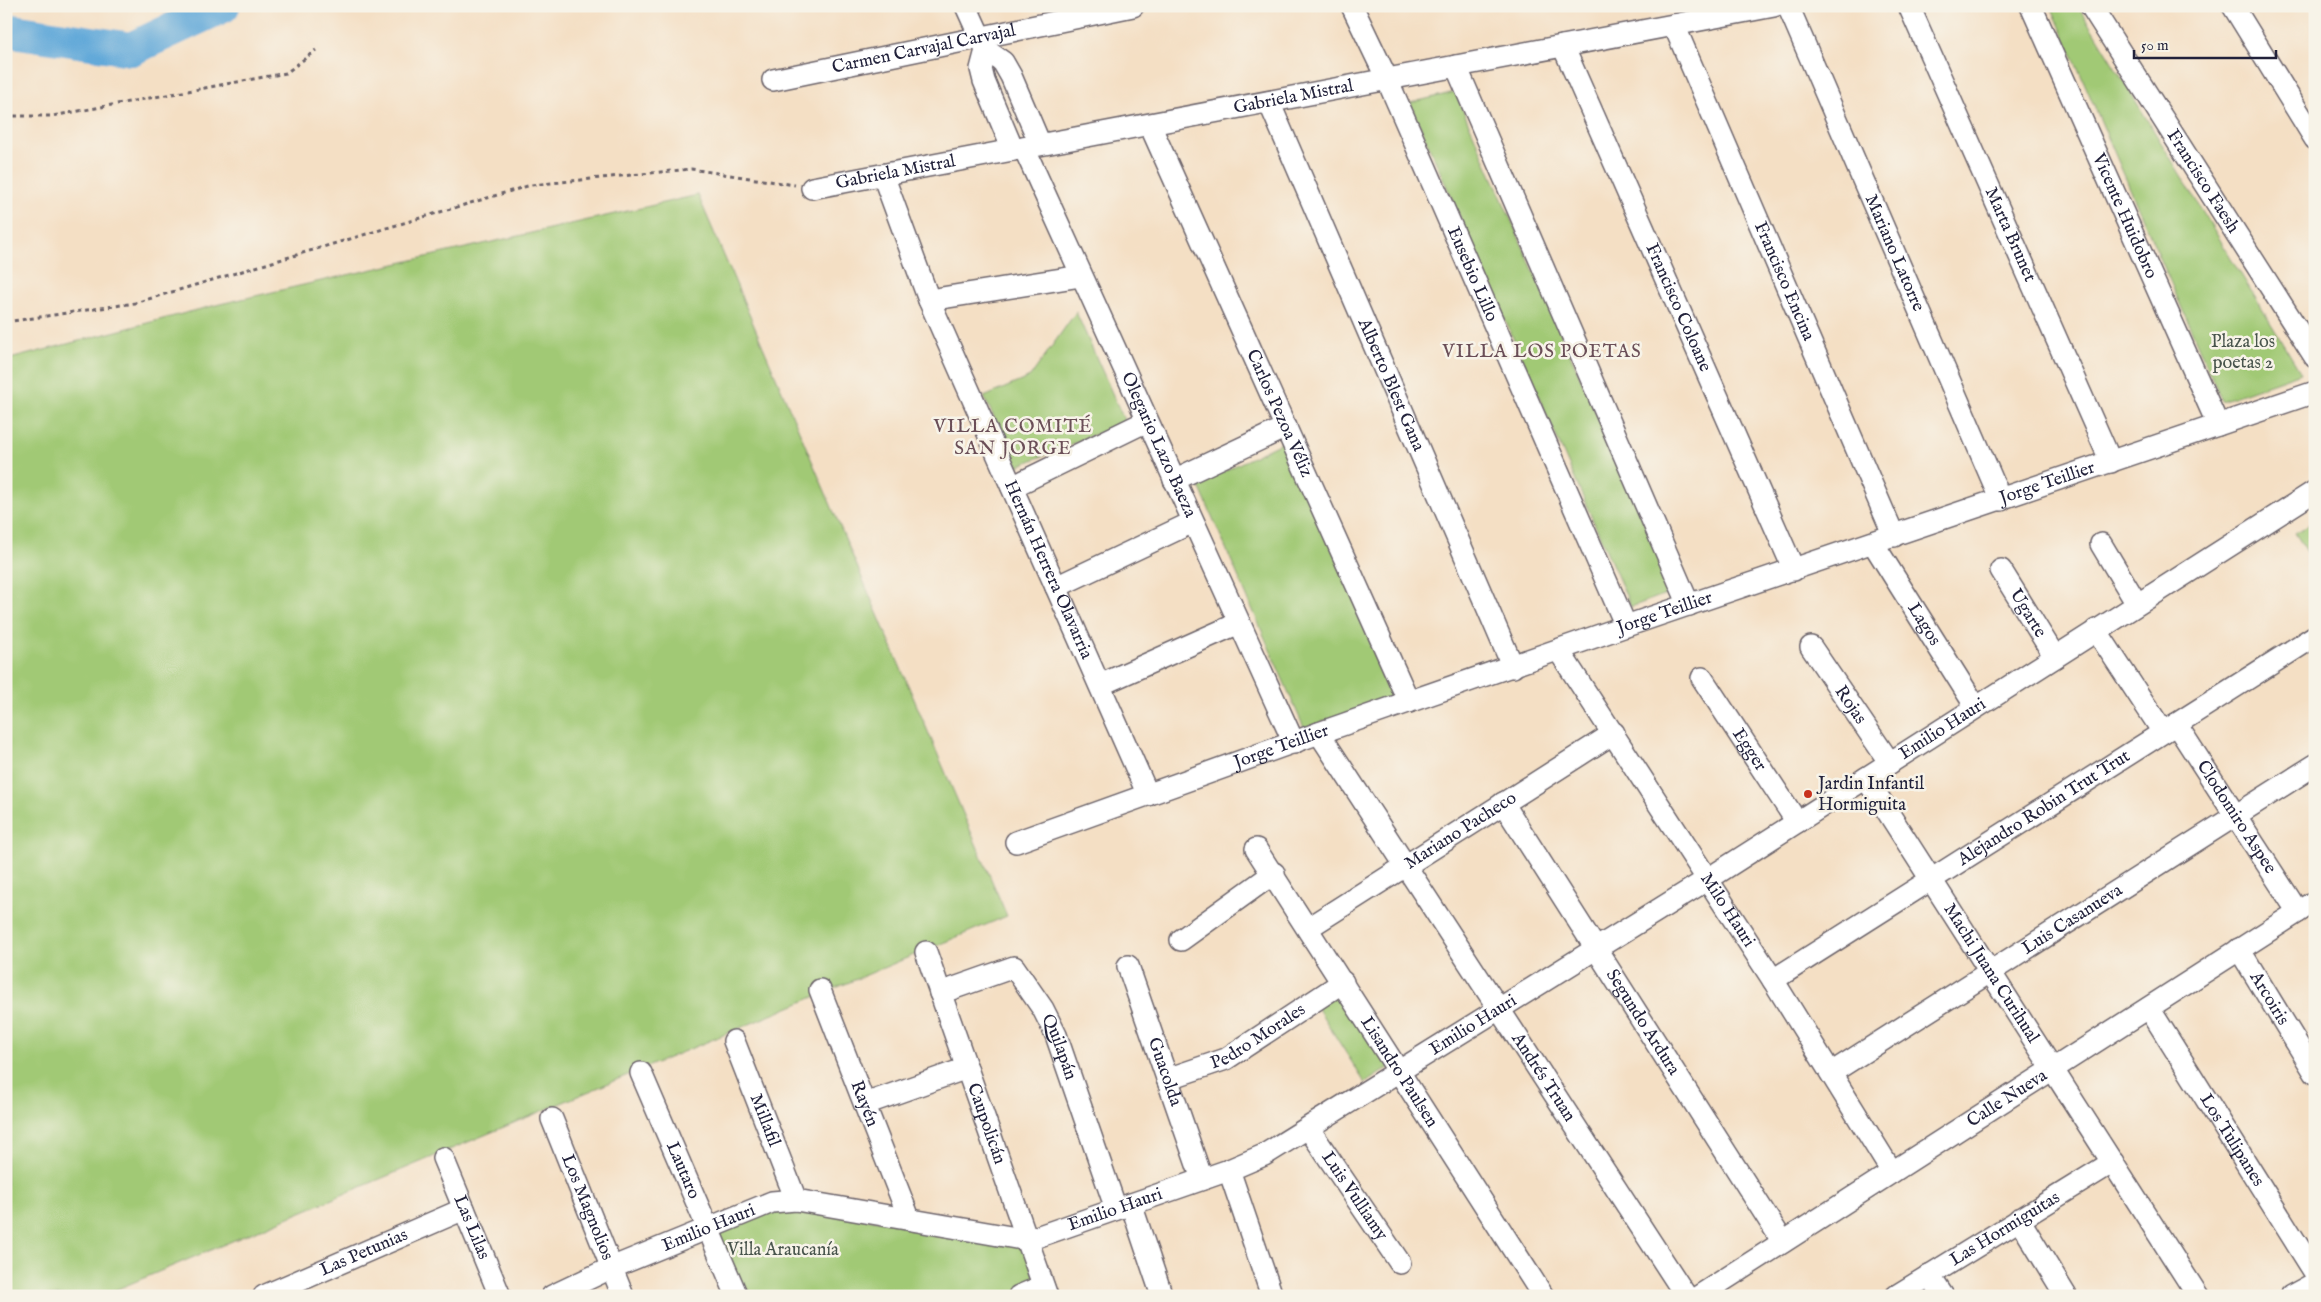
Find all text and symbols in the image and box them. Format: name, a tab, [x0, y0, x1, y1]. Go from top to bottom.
street label: Carmen Carvajal Carvajal	[830, 19, 1018, 79]
scale bar	[2134, 28, 2276, 60]
text: 50 m	[2141, 36, 2169, 55]
street label: Gabriela Mistral	[1232, 74, 1355, 120]
street label: Francisco Faesh	[2161, 125, 2245, 238]
street label: Vicente Huidobro	[2086, 149, 2163, 283]
street label: Gabriela Mistral	[834, 150, 957, 195]
street label: Marta Brunet	[1979, 184, 2041, 285]
street label: Mariano Latorre	[1859, 191, 1930, 315]
street label: Francisco Encina	[1749, 218, 1820, 345]
street label: Eusebio Lillo	[1441, 223, 1503, 326]
street label: Francisco Coloane	[1640, 240, 1717, 376]
street label: Alberto Blest Gana	[1352, 314, 1430, 455]
park label: Plaza los poetas 2	[2211, 331, 2275, 375]
district label: VILLA LOS POETAS	[1441, 340, 1642, 364]
street label: Carlos Pezoa Véliz	[1241, 346, 1318, 481]
street label: Olegario Lazo Baeza	[1116, 369, 1202, 521]
district label: VILLA COMITÉ SAN JORGE	[933, 414, 1092, 461]
street label: Jorge Teillier	[1995, 456, 2098, 510]
street label: Hernán Herrera Olavarria	[999, 477, 1098, 663]
street label: Ugarte	[2004, 585, 2052, 642]
street label: Jorge Teillier	[1612, 586, 1716, 640]
street label: Lagos	[1902, 599, 1946, 650]
street label: Rojas	[1829, 681, 1872, 729]
street label: Emilio Hauri	[1895, 693, 1990, 765]
street label: Jorge Teillier	[1229, 719, 1332, 775]
street label: Egger	[1727, 724, 1772, 776]
street label: Alejandro Robin Trut Trut	[1953, 745, 2135, 872]
street label: Clodomiro Aspee	[2191, 756, 2282, 878]
place label: Jardin Infantil Hormiguita	[1816, 773, 1924, 817]
street label: Mariano Pacheco	[1400, 786, 1521, 875]
marker: Jardin Infantil Hormiguita	[1802, 788, 1814, 800]
street label: Milo Hauri	[1695, 868, 1760, 952]
street label: Luis Casanueva	[2018, 879, 2127, 960]
street label: Machi Juana Curihual	[1938, 899, 2044, 1047]
street label: Segundo Ardura	[1600, 965, 1685, 1080]
street label: Arcoiris	[2244, 967, 2294, 1029]
street label: Emilio Hauri	[1425, 989, 1521, 1061]
street label: Pedro Morales	[1208, 998, 1310, 1075]
street label: Quilapán	[1036, 1010, 1082, 1083]
street label: Lisandro Paulsen	[1355, 1012, 1444, 1132]
street label: Andrés Truan	[1506, 1028, 1581, 1126]
street label: Guacolda	[1142, 1034, 1187, 1109]
street label: Calle Nueva	[1963, 1064, 2052, 1133]
street label: Rayén	[845, 1077, 884, 1130]
street label: Caupolicán	[962, 1080, 1011, 1168]
street label: Los Tulipanes	[2194, 1089, 2270, 1191]
street label: Millafil	[744, 1090, 786, 1150]
street label: Lautaro	[660, 1138, 705, 1203]
street label: Luis Vulliamy	[1316, 1147, 1393, 1245]
street label: Los Magnolios	[556, 1151, 619, 1264]
street label: Emilio Hauri	[1065, 1183, 1166, 1237]
street label: Las Hormiguitas	[1946, 1186, 2064, 1271]
street label: Las Lilas	[448, 1192, 495, 1263]
street label: Emilio Hauri	[659, 1199, 759, 1257]
street label: Las Petunias	[317, 1223, 411, 1282]
park label: Villa Araucanía	[726, 1239, 839, 1262]

